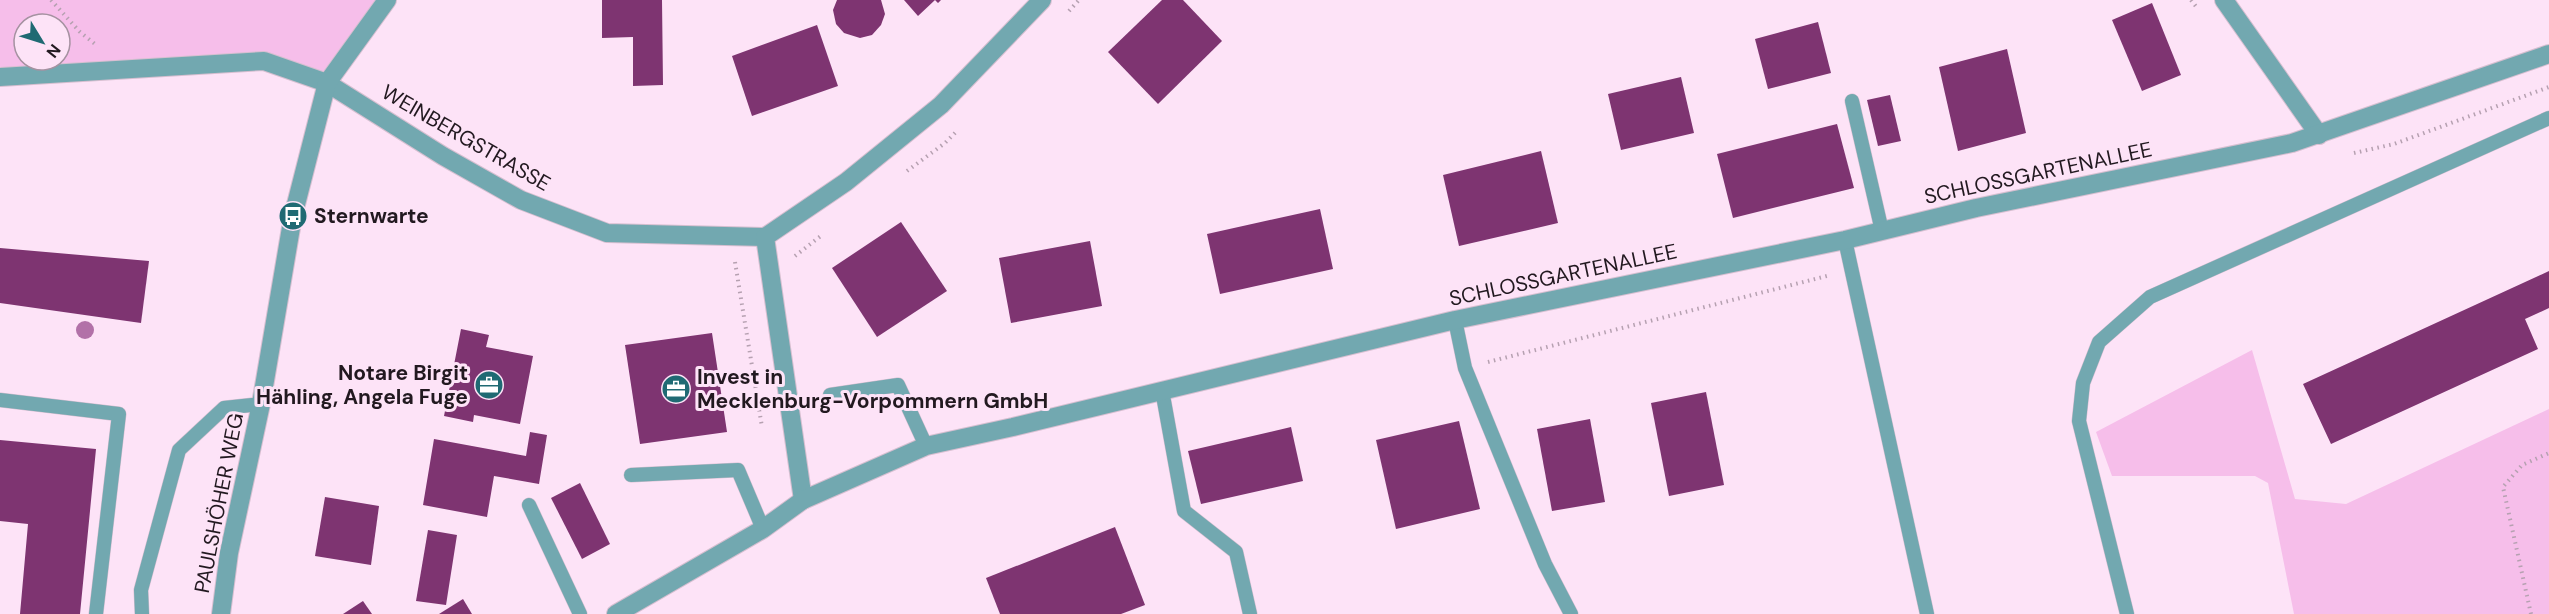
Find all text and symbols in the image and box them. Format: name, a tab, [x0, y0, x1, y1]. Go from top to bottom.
north arrow	[12, 12, 72, 72]
text: N	[42, 40, 65, 62]
street label: WEINBERGSTRASSE	[376, 78, 556, 198]
street label: SCHLOSSGARTENALLEE	[1922, 135, 2154, 211]
bus stop icon: Sternwarte	[277, 200, 309, 232]
place label: Sternwarte	[314, 202, 429, 230]
street label: SCHLOSSGARTENALLEE	[1447, 237, 1679, 313]
place label: Notare Birgit Hähling, Angela Fuge	[256, 359, 468, 411]
place label: Invest in Mecklenburg-Vorpommern GmbH	[697, 363, 1048, 415]
office icon: Notare Birgit Hähling, Angela Fuge	[473, 369, 505, 401]
office icon: Invest in Mecklenburg-Vorpommern GmbH	[660, 373, 692, 405]
street label: PAULSHÖHER WEG	[188, 411, 250, 595]

